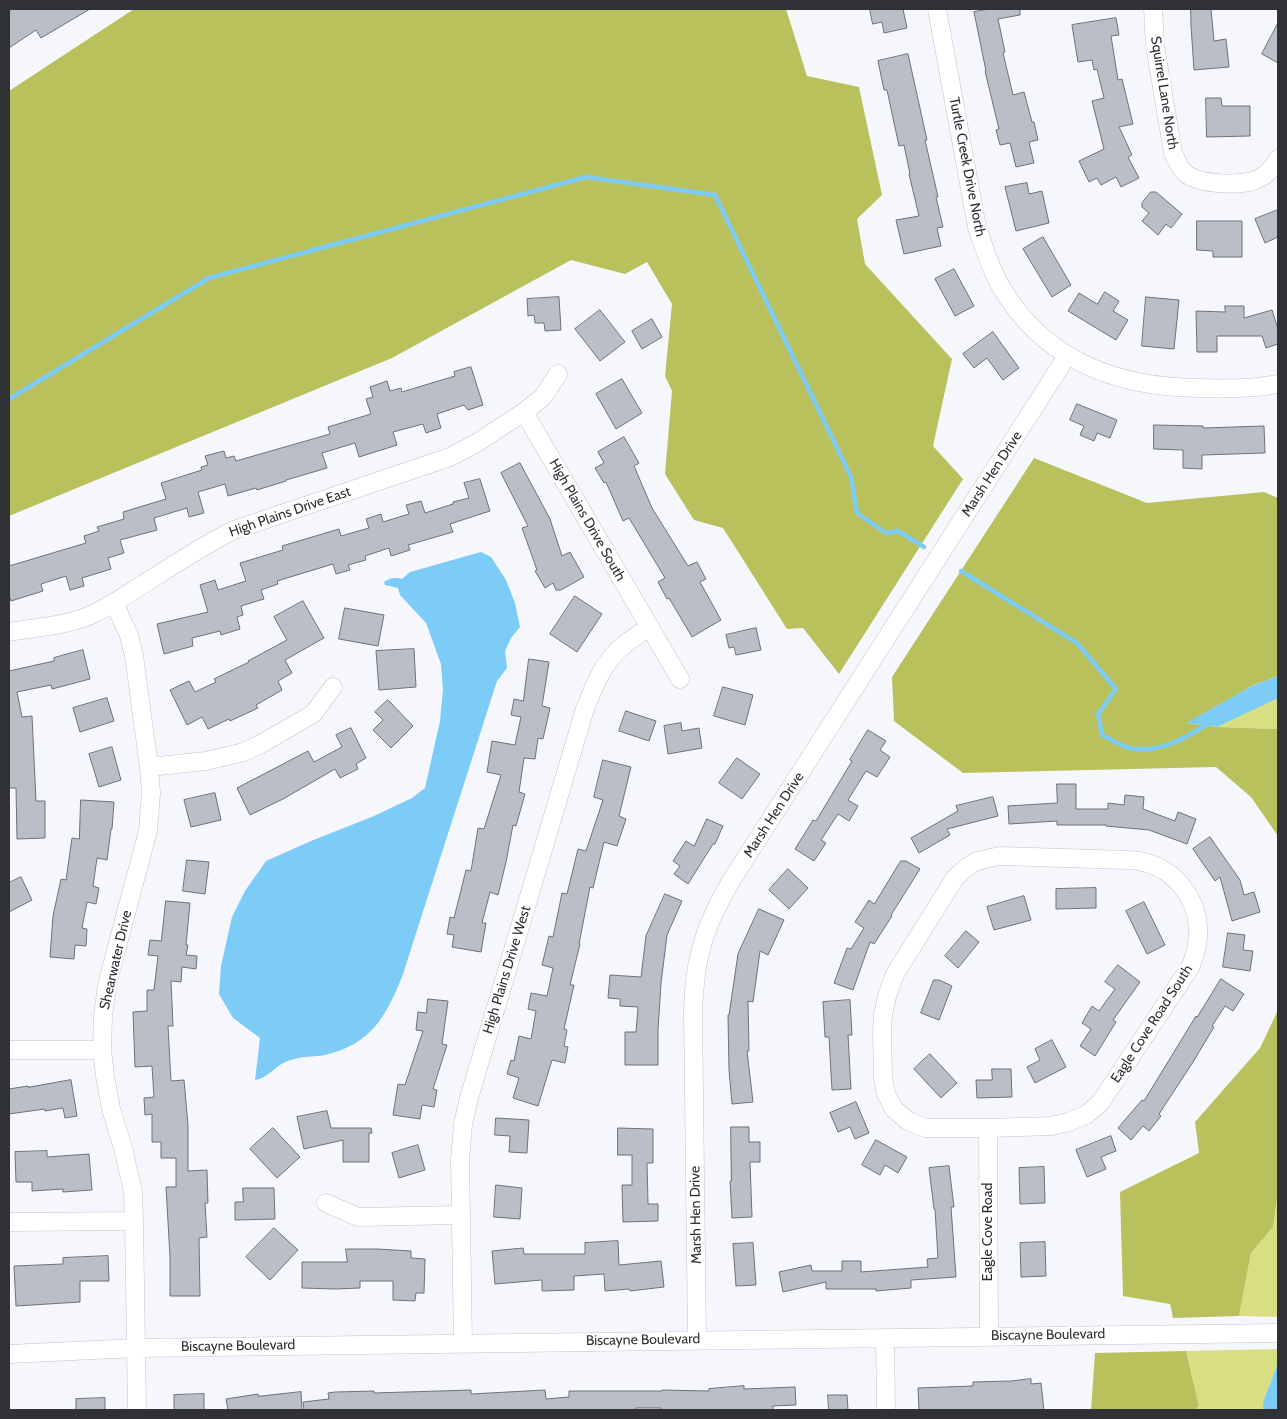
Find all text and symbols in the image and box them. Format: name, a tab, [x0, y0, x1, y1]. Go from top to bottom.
street label: Squirrel Lane North	[1147, 35, 1181, 151]
street label: Turtle Creek Drive North	[945, 96, 989, 238]
street label: Marsh Hen Drive	[958, 428, 1026, 520]
street label: High Plains Drive South	[545, 456, 629, 584]
street label: High Plains Drive East	[227, 483, 353, 541]
street label: Marsh Hen Drive	[740, 769, 808, 861]
street label: High Plains Drive West	[480, 904, 534, 1036]
street label: Shearwater Drive	[96, 909, 136, 1011]
street label: Eagle Cove Road South	[1108, 962, 1196, 1086]
street label: Marsh Hen Drive	[687, 1166, 705, 1264]
street label: Eagle Cove Road	[980, 1183, 996, 1281]
street label: Biscayne Boulevard	[991, 1326, 1105, 1344]
street label: Biscayne Boulevard	[586, 1331, 700, 1349]
street label: Biscayne Boulevard	[181, 1337, 295, 1355]

